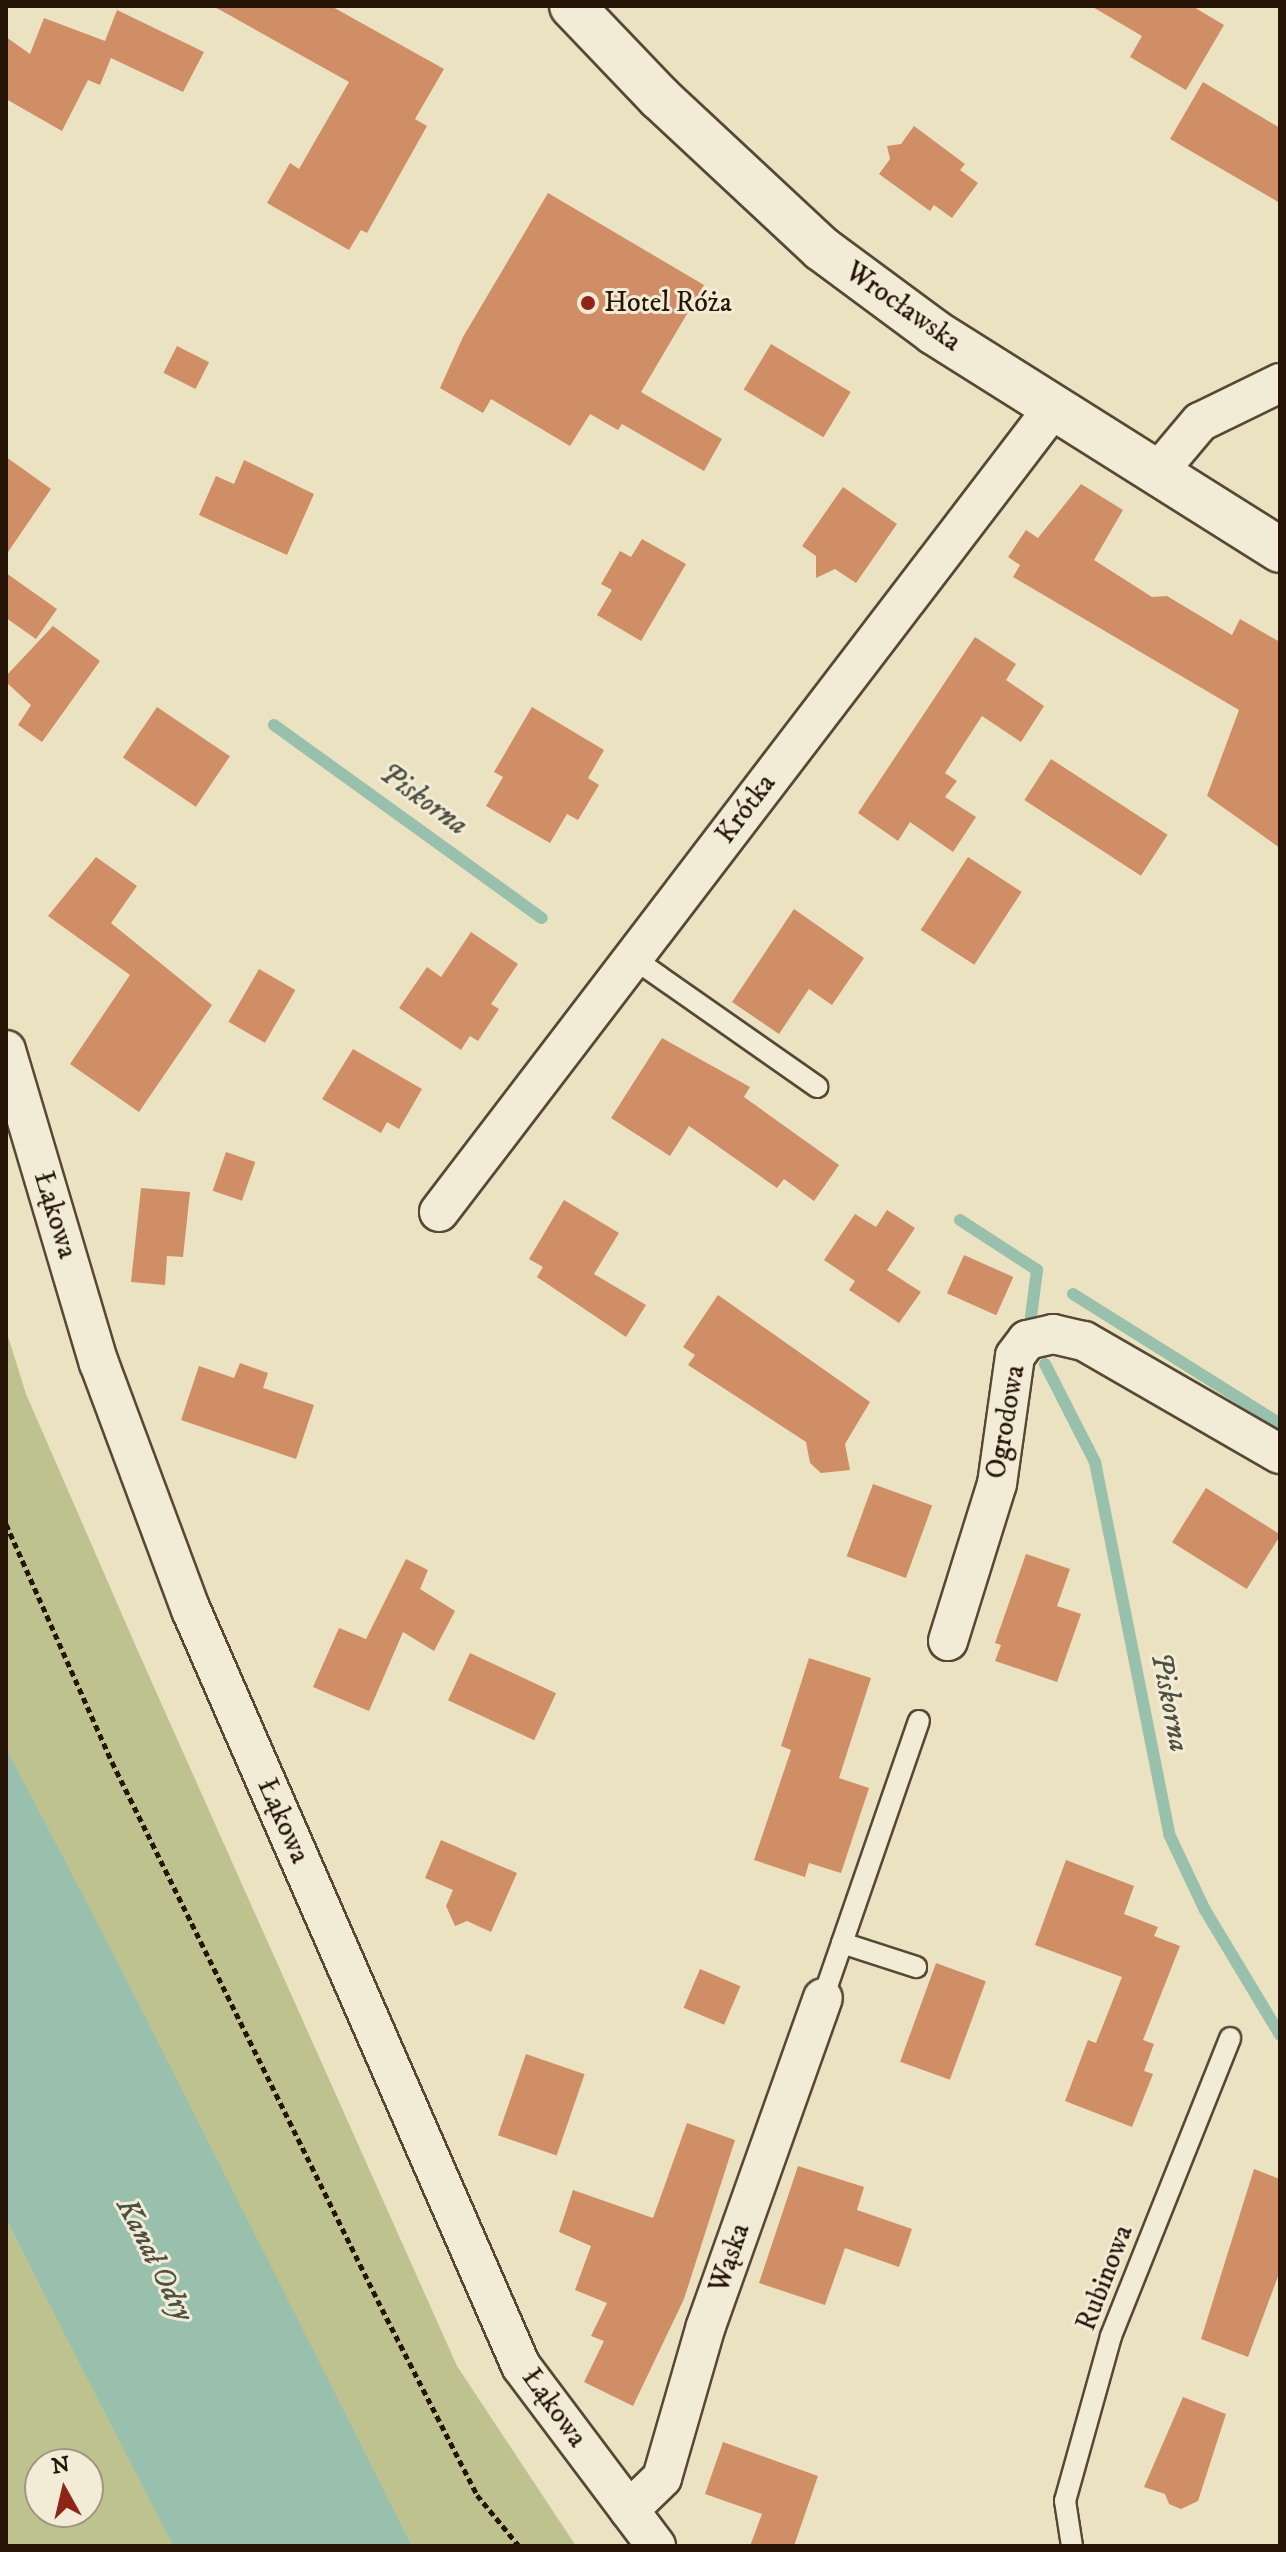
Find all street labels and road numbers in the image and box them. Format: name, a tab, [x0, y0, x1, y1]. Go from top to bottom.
street label: Wrocławska	[839, 255, 967, 359]
street label: Krótka	[709, 768, 783, 850]
street label: Łąkowa	[26, 1168, 84, 1262]
street label: Ogrodowa	[979, 1363, 1033, 1481]
street label: Łąkowa	[250, 1773, 316, 1869]
street label: Wąska	[703, 2219, 757, 2297]
street label: Rubinowa	[1070, 2220, 1140, 2336]
street label: Łąkowa	[514, 2362, 594, 2454]

